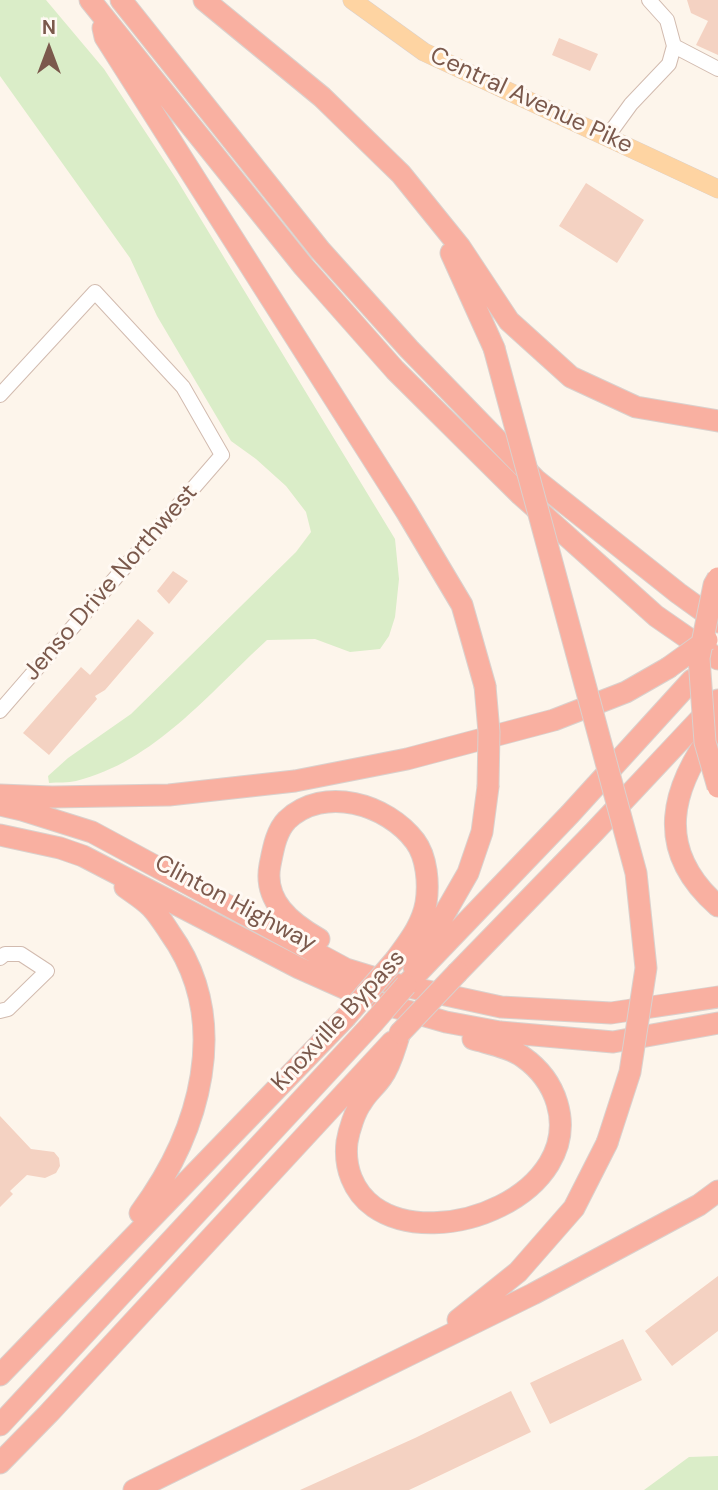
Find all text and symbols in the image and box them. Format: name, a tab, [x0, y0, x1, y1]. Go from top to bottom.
north arrow	[14, 14, 84, 84]
text: N	[42, 15, 56, 40]
street label: Central Avenue Pike	[425, 41, 637, 161]
street label: Jenso Drive Northwest	[18, 479, 204, 687]
street label: Clinton Highway	[149, 849, 321, 959]
street label: Knoxville Bypass	[266, 944, 412, 1098]

